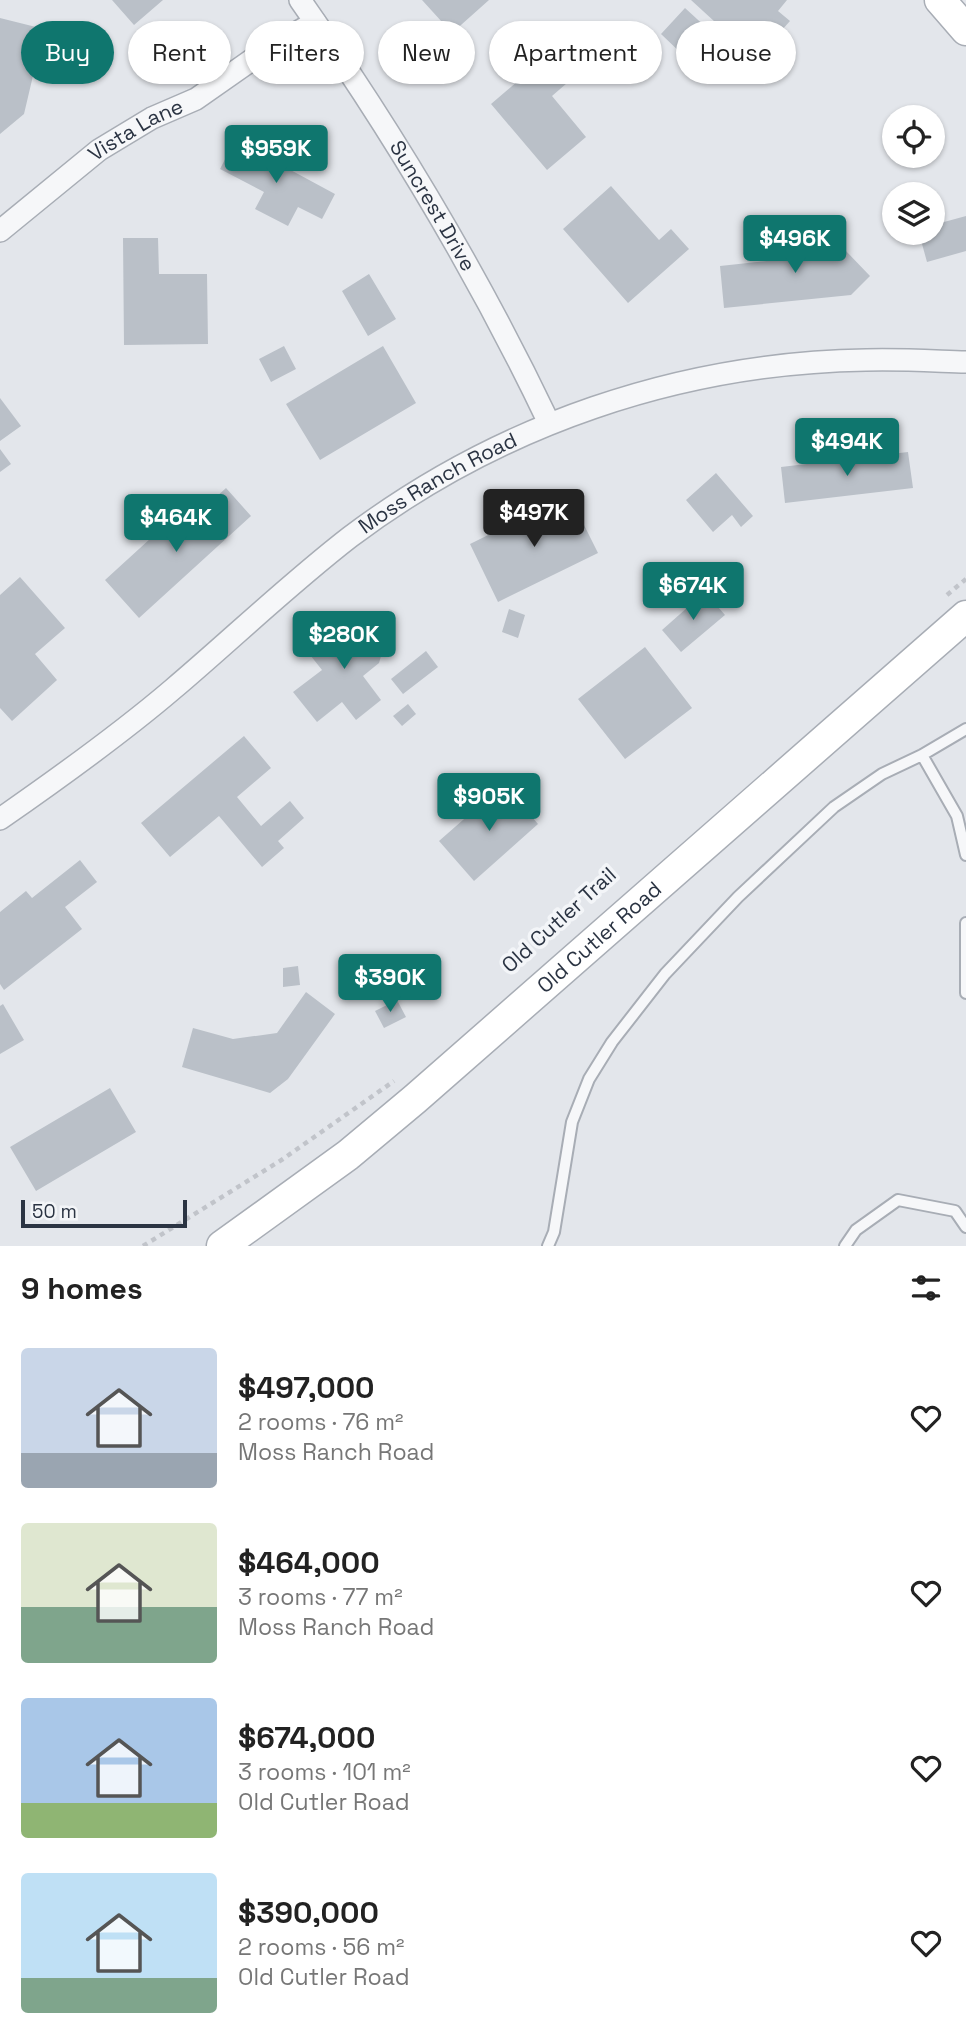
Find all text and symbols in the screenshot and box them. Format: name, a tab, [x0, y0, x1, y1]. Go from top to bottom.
chip: Buy	[21, 21, 114, 84]
chip: Rent	[128, 21, 231, 84]
chip: Filters	[245, 21, 364, 84]
chip: New	[378, 21, 475, 84]
chip: Apartment	[489, 21, 662, 84]
chip: House	[676, 21, 796, 84]
street label: Vista Lane	[82, 92, 187, 167]
map controls	[882, 105, 945, 245]
button: locate	[882, 105, 945, 168]
pin: $959K	[227, 125, 325, 185]
text: $959K	[241, 133, 311, 163]
street label: Suncrest Drive	[384, 135, 482, 276]
button: layers	[882, 182, 945, 245]
pin: $496K	[746, 216, 844, 275]
text: $496K	[759, 223, 831, 253]
pin: $494K	[798, 419, 896, 478]
street label: Moss Ranch Road	[353, 426, 521, 540]
text: $494K	[811, 426, 883, 456]
pin: $497K	[485, 490, 583, 549]
pin: $464K	[127, 494, 225, 554]
text: $497K	[499, 497, 569, 527]
text: $464K	[140, 502, 212, 532]
pin: $674K	[644, 562, 742, 622]
text: $674K	[659, 570, 727, 600]
pin: $280K	[295, 612, 393, 671]
text: $280K	[309, 619, 379, 649]
pin: $905K	[440, 774, 538, 833]
text: $905K	[453, 781, 525, 811]
street label: Old Cutler Trail	[496, 861, 622, 978]
street label: Old Cutler Road	[531, 875, 667, 999]
pin: $390K	[341, 954, 439, 1014]
text: $390K	[354, 962, 426, 992]
scale bar	[21, 1197, 187, 1229]
text: 50 m	[32, 1199, 77, 1224]
text: 9 homes	[21, 1269, 143, 1308]
icon: filters	[907, 1269, 945, 1307]
text: $497,000	[238, 1368, 375, 1407]
icon: home	[77, 1376, 161, 1460]
icon: heart	[907, 1399, 945, 1437]
text: 2 rooms · 76 m²	[238, 1407, 403, 1437]
text: Moss Ranch Road	[238, 1437, 434, 1467]
text: $464,000	[238, 1543, 380, 1582]
icon: home	[77, 1551, 161, 1635]
icon: heart	[907, 1574, 945, 1612]
text: 3 rooms · 77 m²	[238, 1582, 403, 1612]
text: Moss Ranch Road	[238, 1612, 434, 1642]
text: $674,000	[238, 1718, 375, 1757]
icon: home	[77, 1726, 161, 1810]
icon: heart	[907, 1749, 945, 1787]
text: 3 rooms · 101 m²	[238, 1757, 411, 1787]
text: Old Cutler Road	[238, 1787, 409, 1817]
text: $390,000	[238, 1893, 379, 1932]
icon: home	[77, 1901, 161, 1985]
icon: heart	[907, 1924, 945, 1962]
text: 2 rooms · 56 m²	[238, 1932, 404, 1962]
text: Old Cutler Road	[238, 1962, 409, 1992]

